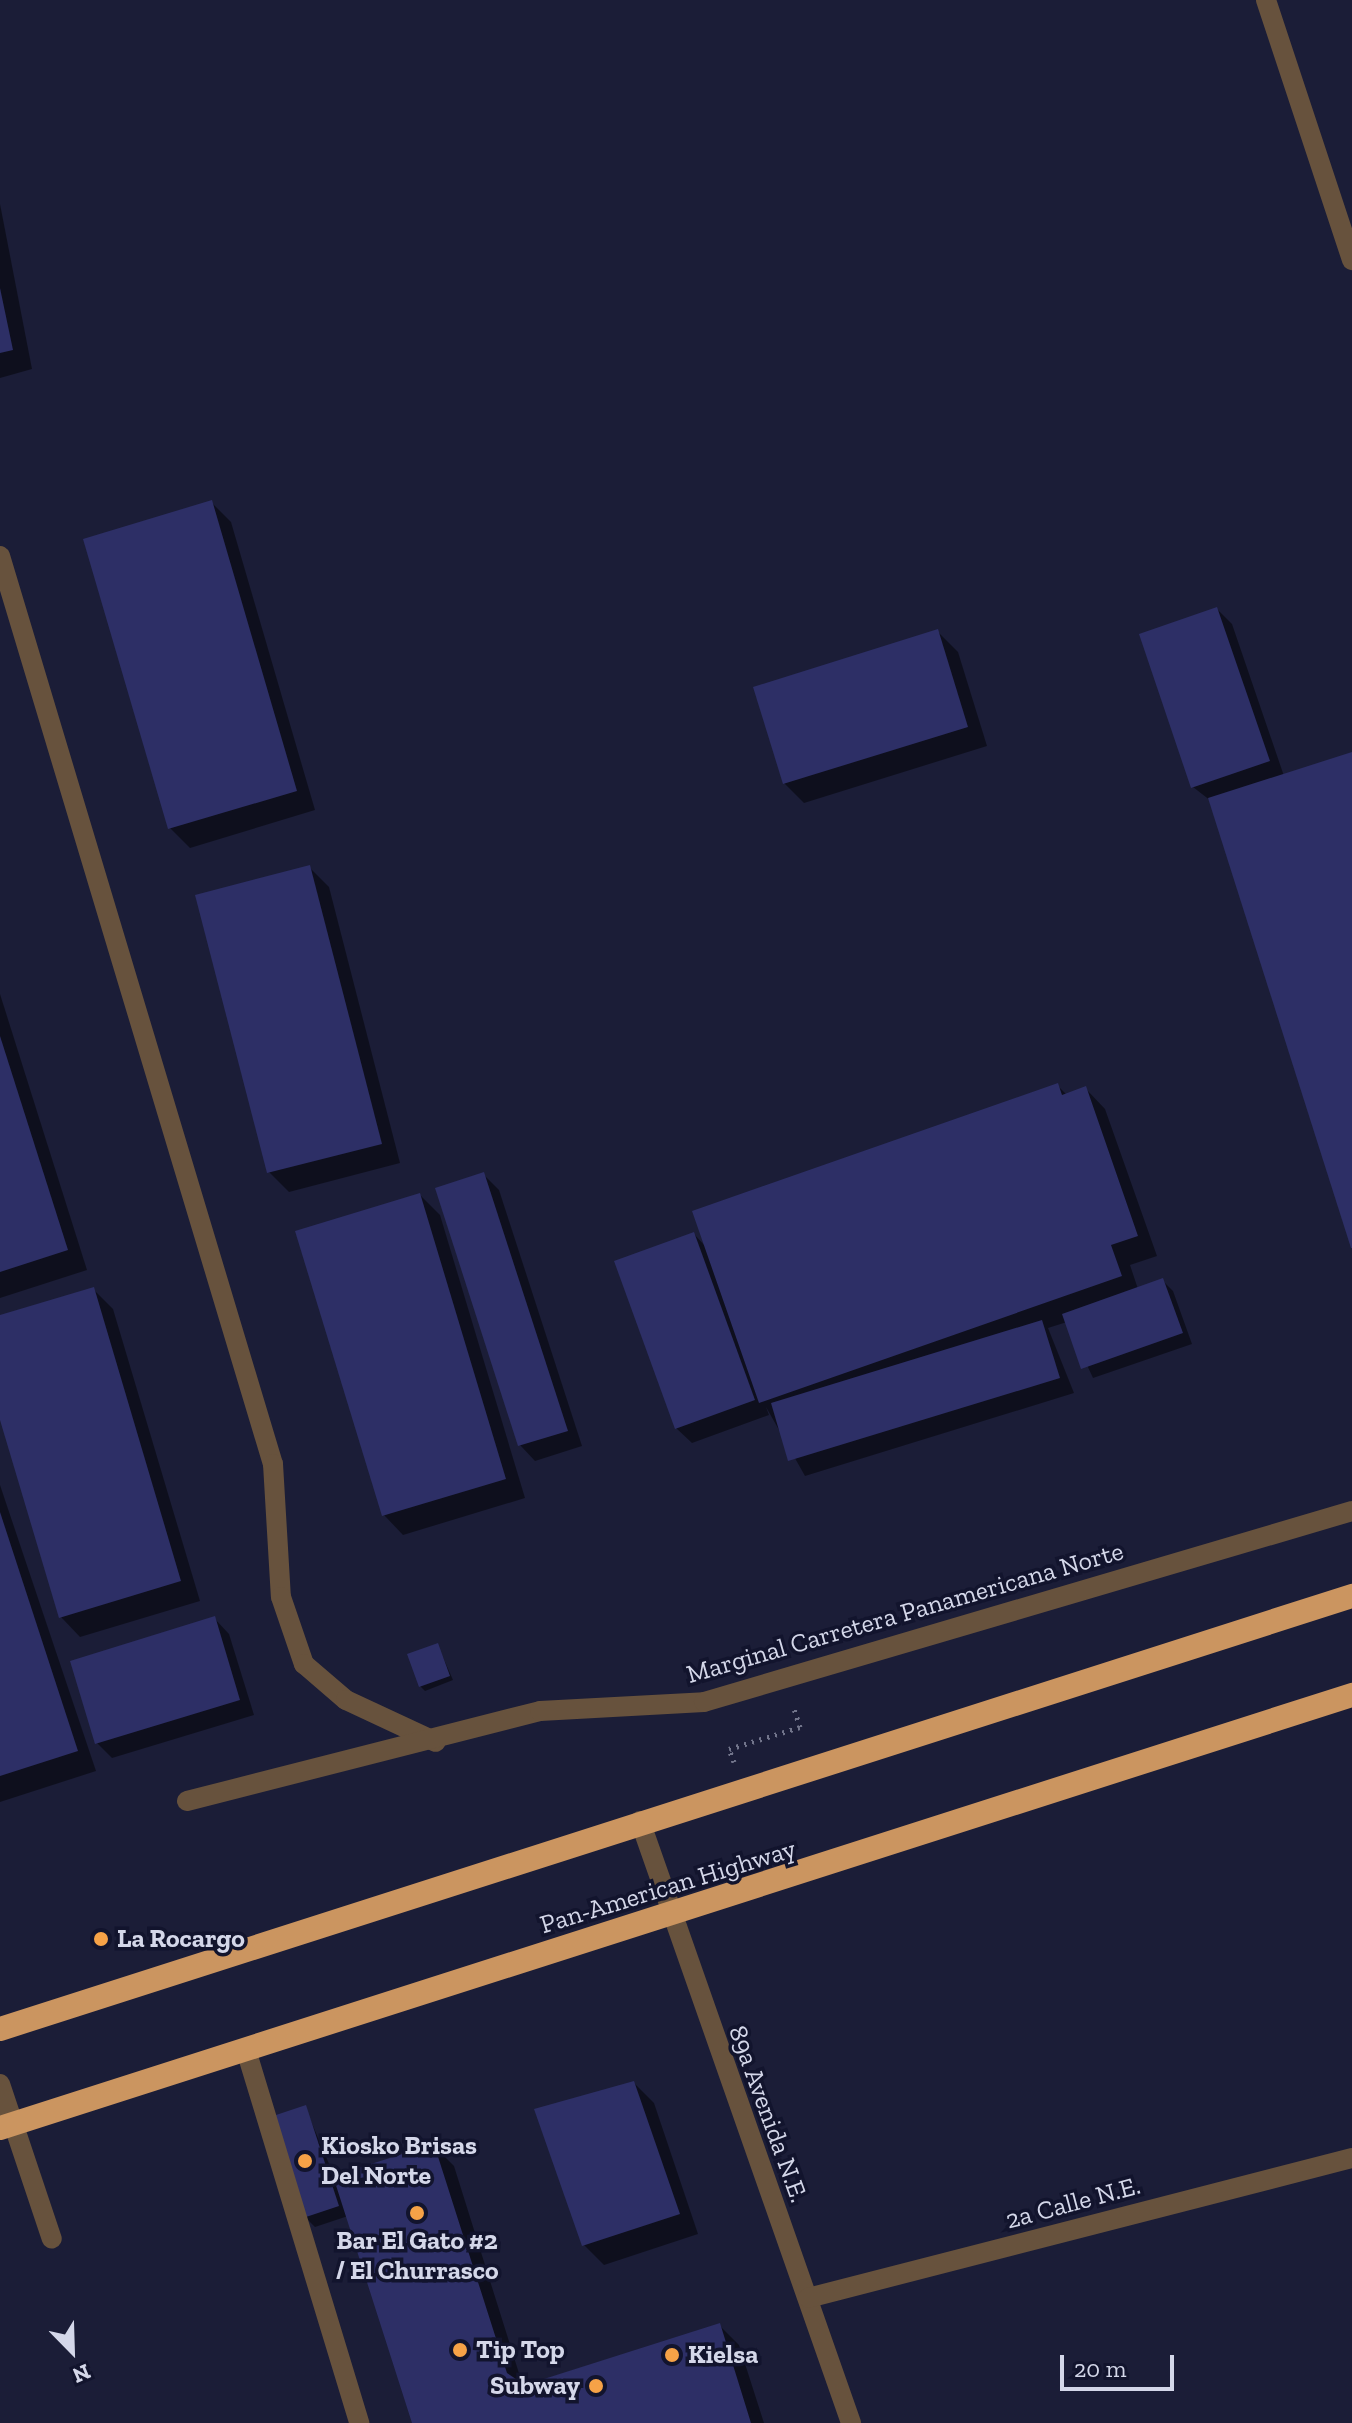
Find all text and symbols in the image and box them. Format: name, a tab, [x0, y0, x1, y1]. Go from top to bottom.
street label: Marginal Carretera Panamericana Norte	[683, 1536, 1127, 1690]
street label: Pan-American Highway	[536, 1833, 800, 1941]
place label: La Rocargo	[117, 1923, 245, 1955]
marker: La Rocargo	[92, 1930, 110, 1948]
street label: 89a Avenida N.E.	[721, 2021, 815, 2207]
place label: Kiosko Brisas Del Norte	[321, 2130, 477, 2192]
marker: Kiosko Brisas Del Norte	[296, 2152, 314, 2170]
street label: 2a Calle N.E.	[1002, 2170, 1144, 2236]
marker: Bar El Gato #2 / El Churrasco	[408, 2204, 426, 2222]
place label: Bar El Gato #2 / El Churrasco	[335, 2225, 499, 2286]
north arrow	[32, 2311, 112, 2391]
place label: Tip Top	[476, 2334, 565, 2366]
place label: Kielsa	[688, 2339, 758, 2371]
scale bar	[1064, 2339, 1178, 2389]
marker: Tip Top	[451, 2341, 469, 2359]
marker: Kielsa	[663, 2346, 681, 2364]
text: 20 m	[1074, 2354, 1126, 2383]
text: N	[69, 2358, 95, 2389]
place label: Subway	[490, 2370, 580, 2402]
marker: Subway	[587, 2377, 605, 2395]

